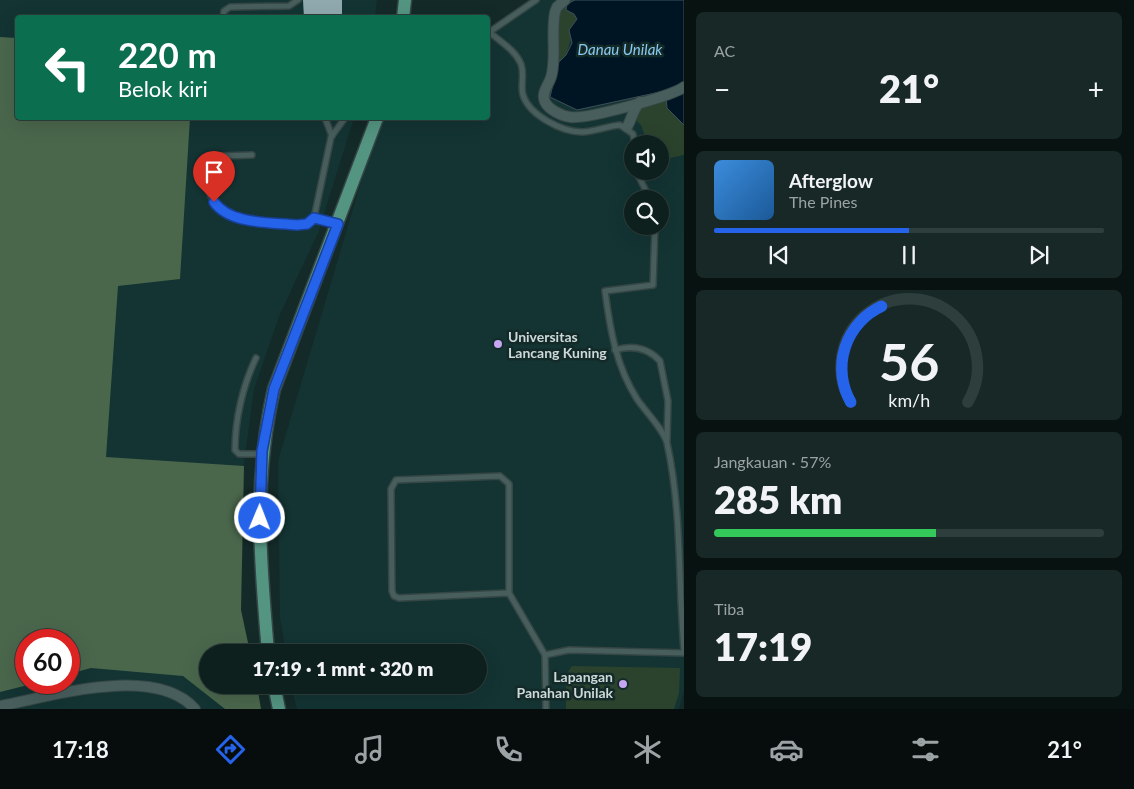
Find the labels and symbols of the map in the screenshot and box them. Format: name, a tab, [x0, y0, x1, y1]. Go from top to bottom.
water label: Danau Unilak	[578, 40, 663, 58]
pin	[193, 151, 235, 202]
place label: Universitas Lancang Kuning	[508, 328, 607, 361]
marker: Universitas Lancang Kuning	[492, 338, 504, 350]
position arrow	[233, 491, 285, 543]
speed limit sign: 60	[15, 629, 80, 694]
place label: Lapangan Panahan Unilak	[516, 668, 614, 701]
marker: Lapangan Panahan Unilak	[617, 678, 629, 690]

